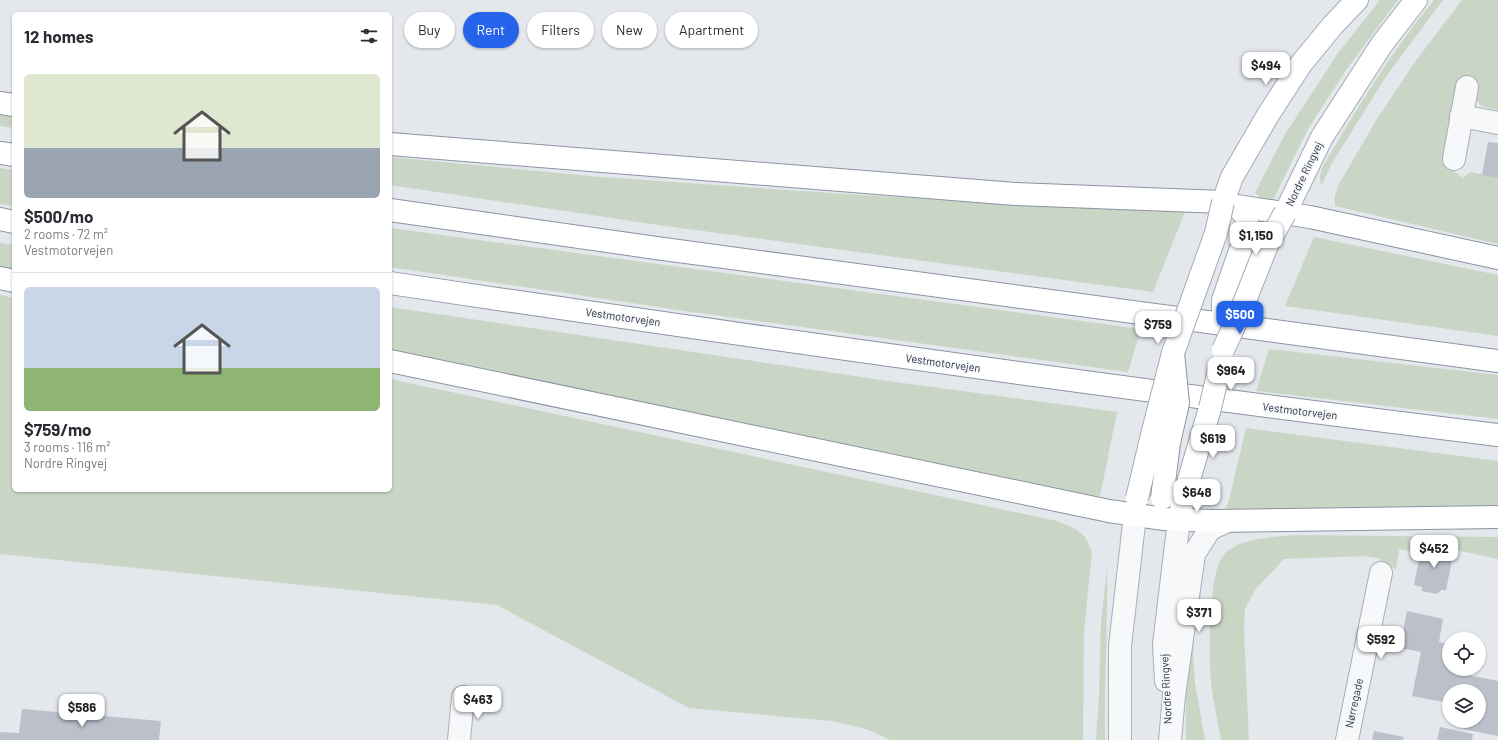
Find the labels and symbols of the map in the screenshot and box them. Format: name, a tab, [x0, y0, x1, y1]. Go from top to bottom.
pin: $494	[1242, 52, 1290, 86]
street label: Nordre Ringvej	[1282, 139, 1325, 208]
pin: $1,150	[1223, 222, 1289, 256]
pin: $500	[1216, 301, 1264, 335]
street label: Vestmotorvejen	[585, 305, 661, 328]
pin: $759	[1134, 311, 1182, 345]
street label: Vestmotorvejen	[905, 351, 981, 374]
pin: $964	[1207, 357, 1255, 391]
street label: Vestmotorvejen	[1262, 399, 1338, 422]
pin: $619	[1189, 425, 1237, 459]
pin: $648	[1173, 479, 1221, 513]
pin: $452	[1410, 535, 1458, 569]
pin: $371	[1175, 599, 1223, 633]
pin: $592	[1357, 626, 1405, 660]
street label: Nordre Ringvej	[1157, 654, 1174, 724]
street label: Nørregade	[1342, 677, 1365, 729]
pin: $463	[454, 686, 502, 720]
pin: $586	[58, 694, 106, 728]

